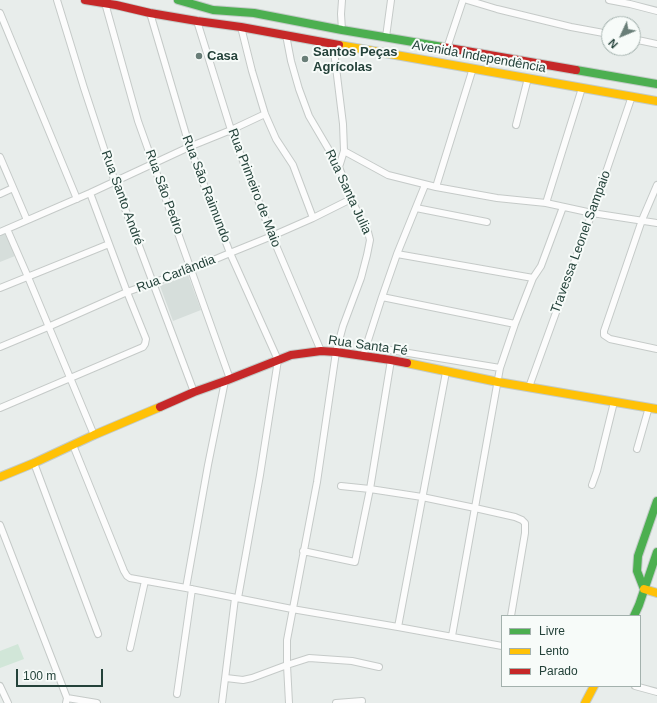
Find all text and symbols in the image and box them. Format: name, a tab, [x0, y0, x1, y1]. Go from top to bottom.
north arrow	[601, 16, 641, 56]
text: N	[606, 37, 620, 51]
street label: Avenida Independência	[411, 38, 547, 76]
place label: Santos Peças Agrícolas	[313, 44, 398, 75]
place label: Casa	[207, 48, 238, 64]
marker: Casa	[194, 51, 204, 61]
marker: Santos Peças Agrícolas	[300, 54, 310, 64]
street label: Rua Primeiro de Maio	[224, 127, 284, 249]
street label: Rua São Raimundo	[178, 133, 234, 245]
street label: Rua Santa Julia	[322, 147, 374, 237]
street label: Rua Santo André	[98, 148, 146, 248]
street label: Rua São Pedro	[141, 148, 187, 236]
street label: Travessa Leonel Sampaio	[548, 169, 614, 315]
street label: Rua Carlândia	[134, 252, 218, 296]
street label: Rua Santa Fé	[327, 333, 409, 359]
legend	[501, 615, 641, 687]
text: Livre	[539, 624, 565, 638]
text: Lento	[539, 644, 569, 658]
scale bar	[18, 661, 105, 687]
text: Parado	[539, 664, 578, 678]
text: 100 m	[23, 669, 56, 683]

